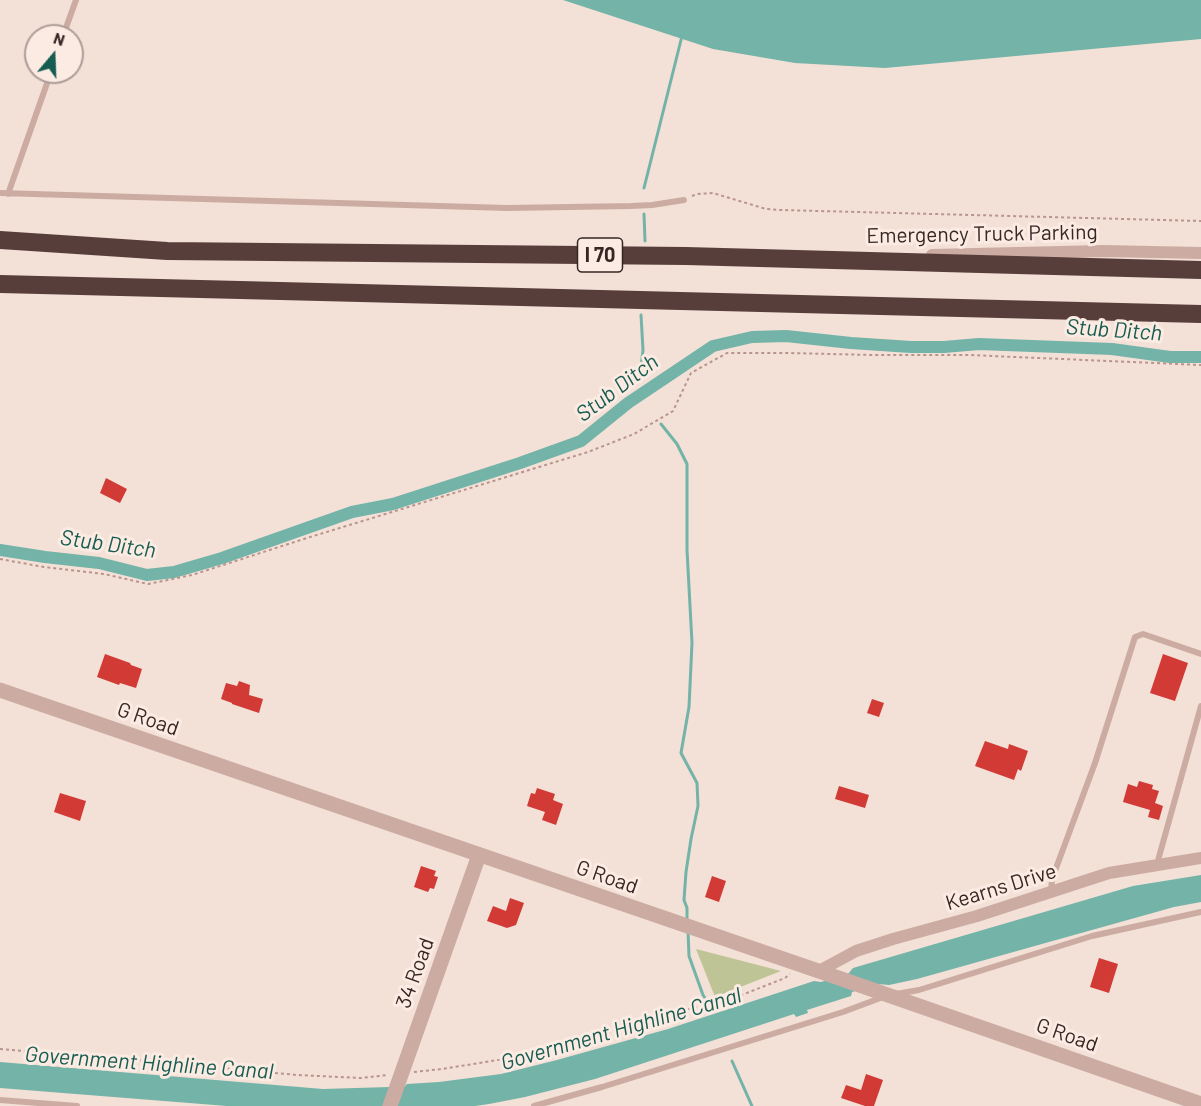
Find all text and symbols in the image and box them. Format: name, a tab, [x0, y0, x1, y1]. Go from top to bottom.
north arrow	[24, 24, 84, 84]
text: N	[51, 28, 67, 49]
street label: Emergency Truck Parking	[866, 219, 1098, 249]
road number: I 70	[578, 238, 622, 272]
water label: Stub Ditch	[1065, 313, 1163, 347]
water label: Stub Ditch	[571, 348, 663, 428]
water label: Stub Ditch	[59, 524, 157, 564]
street label: G Road	[114, 697, 182, 741]
street label: G Road	[573, 855, 641, 899]
street label: Kearns Drive	[943, 858, 1059, 916]
street label: 34 Road	[391, 934, 439, 1012]
water label: Government Highline Canal	[498, 982, 744, 1076]
street label: G Road	[1033, 1013, 1101, 1057]
water label: Government Highline Canal	[24, 1041, 274, 1085]

